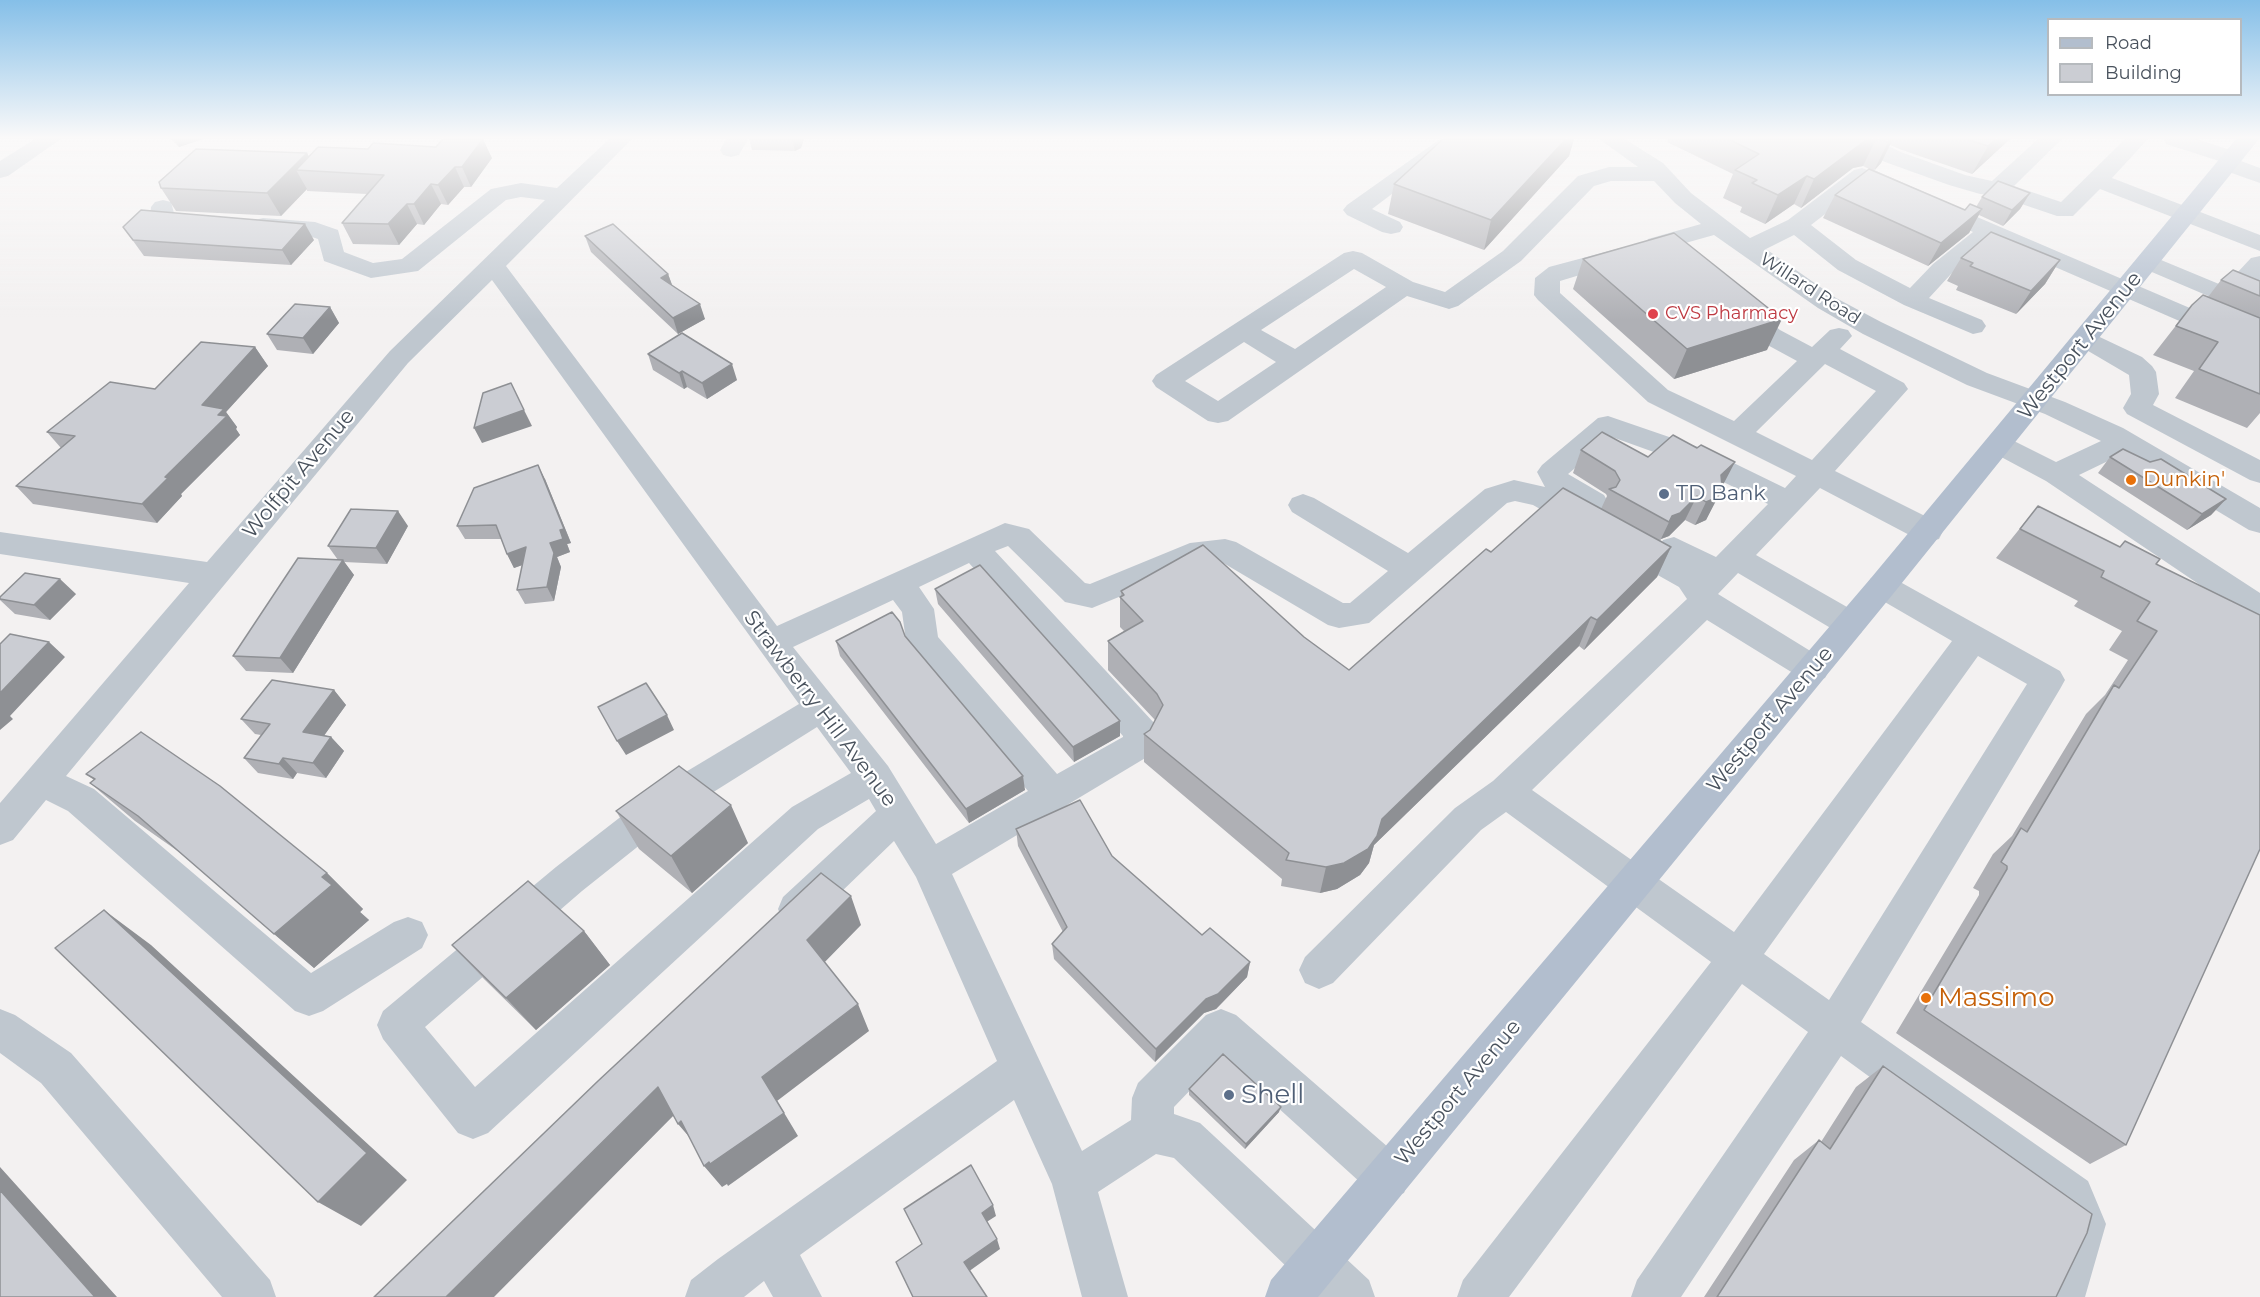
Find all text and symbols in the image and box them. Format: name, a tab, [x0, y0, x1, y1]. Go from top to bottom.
legend	[2047, 18, 2242, 96]
text: Road	[2105, 32, 2152, 54]
text: Building	[2105, 62, 2182, 84]
street label: Willard Road	[1756, 248, 1864, 330]
street label: Westport Avenue	[2013, 267, 2147, 425]
place label: CVS Pharmacy	[1665, 303, 1798, 325]
marker: CVS Pharmacy	[1646, 307, 1660, 321]
street label: Wolfpit Avenue	[238, 404, 360, 544]
place label: Dunkin'	[2143, 467, 2225, 493]
marker: Dunkin'	[2124, 473, 2138, 487]
place label: TD Bank	[1676, 481, 1766, 507]
marker: TD Bank	[1657, 487, 1671, 501]
street label: Strawberry Hill Avenue	[738, 606, 902, 812]
street label: Westport Avenue	[1702, 642, 1838, 798]
place label: Massimo	[1938, 982, 2054, 1014]
marker: Massimo	[1919, 991, 1933, 1005]
street label: Westport Avenue	[1390, 1015, 1526, 1171]
place label: Shell	[1241, 1079, 1304, 1111]
marker: Shell	[1222, 1088, 1236, 1102]

